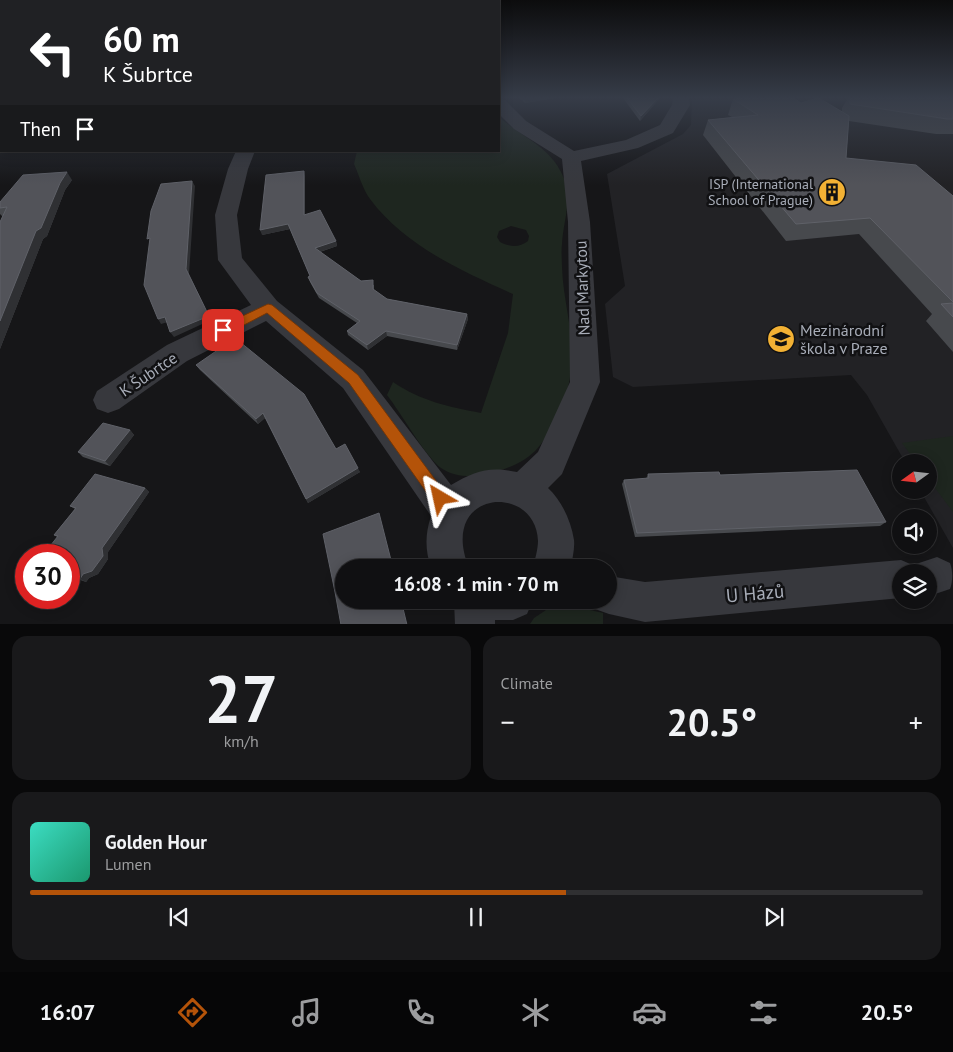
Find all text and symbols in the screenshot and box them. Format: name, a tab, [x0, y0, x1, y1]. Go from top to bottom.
text: 60 m	[103, 16, 180, 62]
icon: left	[20, 20, 85, 85]
text: K Šubrtce	[103, 60, 193, 88]
icon: arrive	[71, 115, 99, 143]
text: Then	[20, 117, 61, 141]
place label: ISP (International School of Prague)	[708, 175, 813, 209]
building icon: ISP (International School of Prague)	[817, 177, 847, 207]
street label: Nad Markytou	[570, 240, 594, 336]
pin	[202, 309, 244, 351]
icon: arrive	[209, 316, 237, 344]
place label: Mezinárodní škola v Praze	[800, 320, 888, 358]
school or university icon: Mezinárodní škola v Praze	[766, 324, 796, 354]
street label: K Šubrtce	[115, 347, 181, 401]
north arrow	[892, 454, 938, 499]
map controls	[892, 454, 937, 609]
position arrow	[413, 471, 465, 523]
button: sound	[892, 509, 937, 554]
speed limit sign: 30	[15, 544, 80, 609]
button: layers	[892, 564, 937, 609]
text: 16:08 · 1 min · 70 m	[393, 572, 559, 596]
street label: U Házů	[725, 579, 785, 607]
text: 27	[204, 656, 278, 740]
text: Climate	[501, 673, 553, 693]
text: 20.5°	[666, 697, 757, 746]
text: −	[501, 703, 515, 740]
text: +	[909, 703, 923, 740]
text: km/h	[224, 731, 259, 751]
text: Golden Hour	[105, 830, 207, 854]
text: Lumen	[105, 854, 151, 874]
icon: previous	[165, 903, 193, 931]
icon: pause	[462, 903, 490, 931]
icon: next	[760, 903, 788, 931]
icon: directions	[175, 995, 210, 1030]
icon: music	[289, 995, 324, 1030]
icon: phone	[403, 995, 438, 1030]
icon: climate	[518, 995, 553, 1030]
icon: car	[632, 995, 667, 1030]
icon: filters	[746, 995, 781, 1030]
text: 16:07	[40, 998, 95, 1026]
text: 20.5°	[861, 998, 913, 1026]

